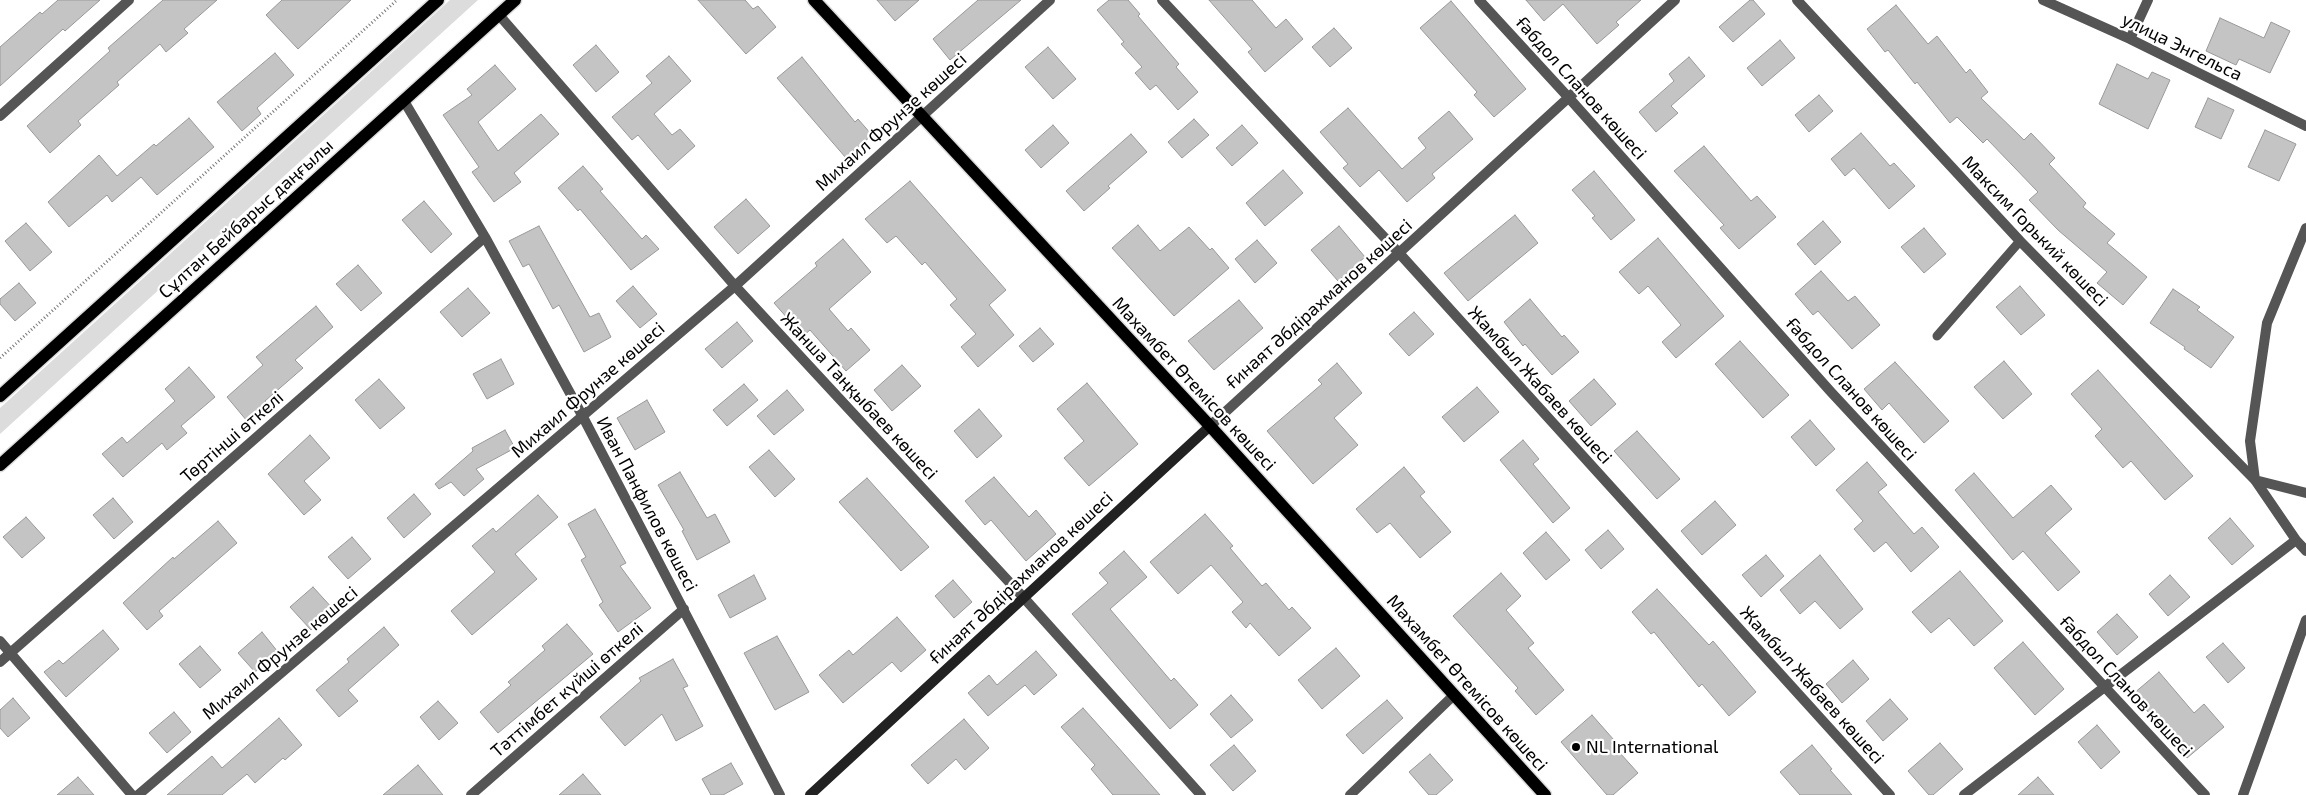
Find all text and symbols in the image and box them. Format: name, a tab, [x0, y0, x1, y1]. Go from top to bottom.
street label: улица Энгельса	[2118, 9, 2246, 85]
street label: Ғабдол Сланов көшесі	[1511, 12, 1651, 164]
street label: Михаил Фрунзе көшесі	[811, 48, 971, 196]
street label: Сұлтан Бейбарыс даңғылы	[154, 135, 338, 303]
street label: Максим Горький көшесі	[1957, 151, 2113, 311]
street label: Ғинаят Әбдірахманов көшесі	[1221, 215, 1417, 393]
street label: Махамбет Өтемісов көшесі	[1108, 293, 1280, 475]
street label: Жамбыл Жабаев көшесі	[1463, 302, 1617, 468]
street label: Жанша Таңқыбаев көшесі	[776, 308, 942, 484]
street label: Ғабдол Сланов көшесі	[1781, 313, 1921, 465]
street label: Михаил Фрунзе көшесі	[507, 318, 669, 462]
street label: Төртінші өткелі	[176, 387, 288, 487]
street label: Иван Панфилов көшесі	[592, 413, 702, 595]
street label: Ғинаят Әбдірахманов көшесі	[925, 487, 1117, 669]
street label: Михаил Фрунзе көшесі	[198, 582, 362, 724]
street label: Махамбет Өтемісов көшесі	[1382, 590, 1552, 776]
street label: Жамбыл Жабаев көшесі	[1735, 602, 1889, 768]
street label: Ғабдол Сланов көшесі	[2055, 611, 2197, 761]
street label: Тәттімбет күйші өткелі	[486, 618, 648, 762]
place label: NL International	[1586, 736, 1718, 758]
marker: NL International	[1570, 741, 1582, 753]

